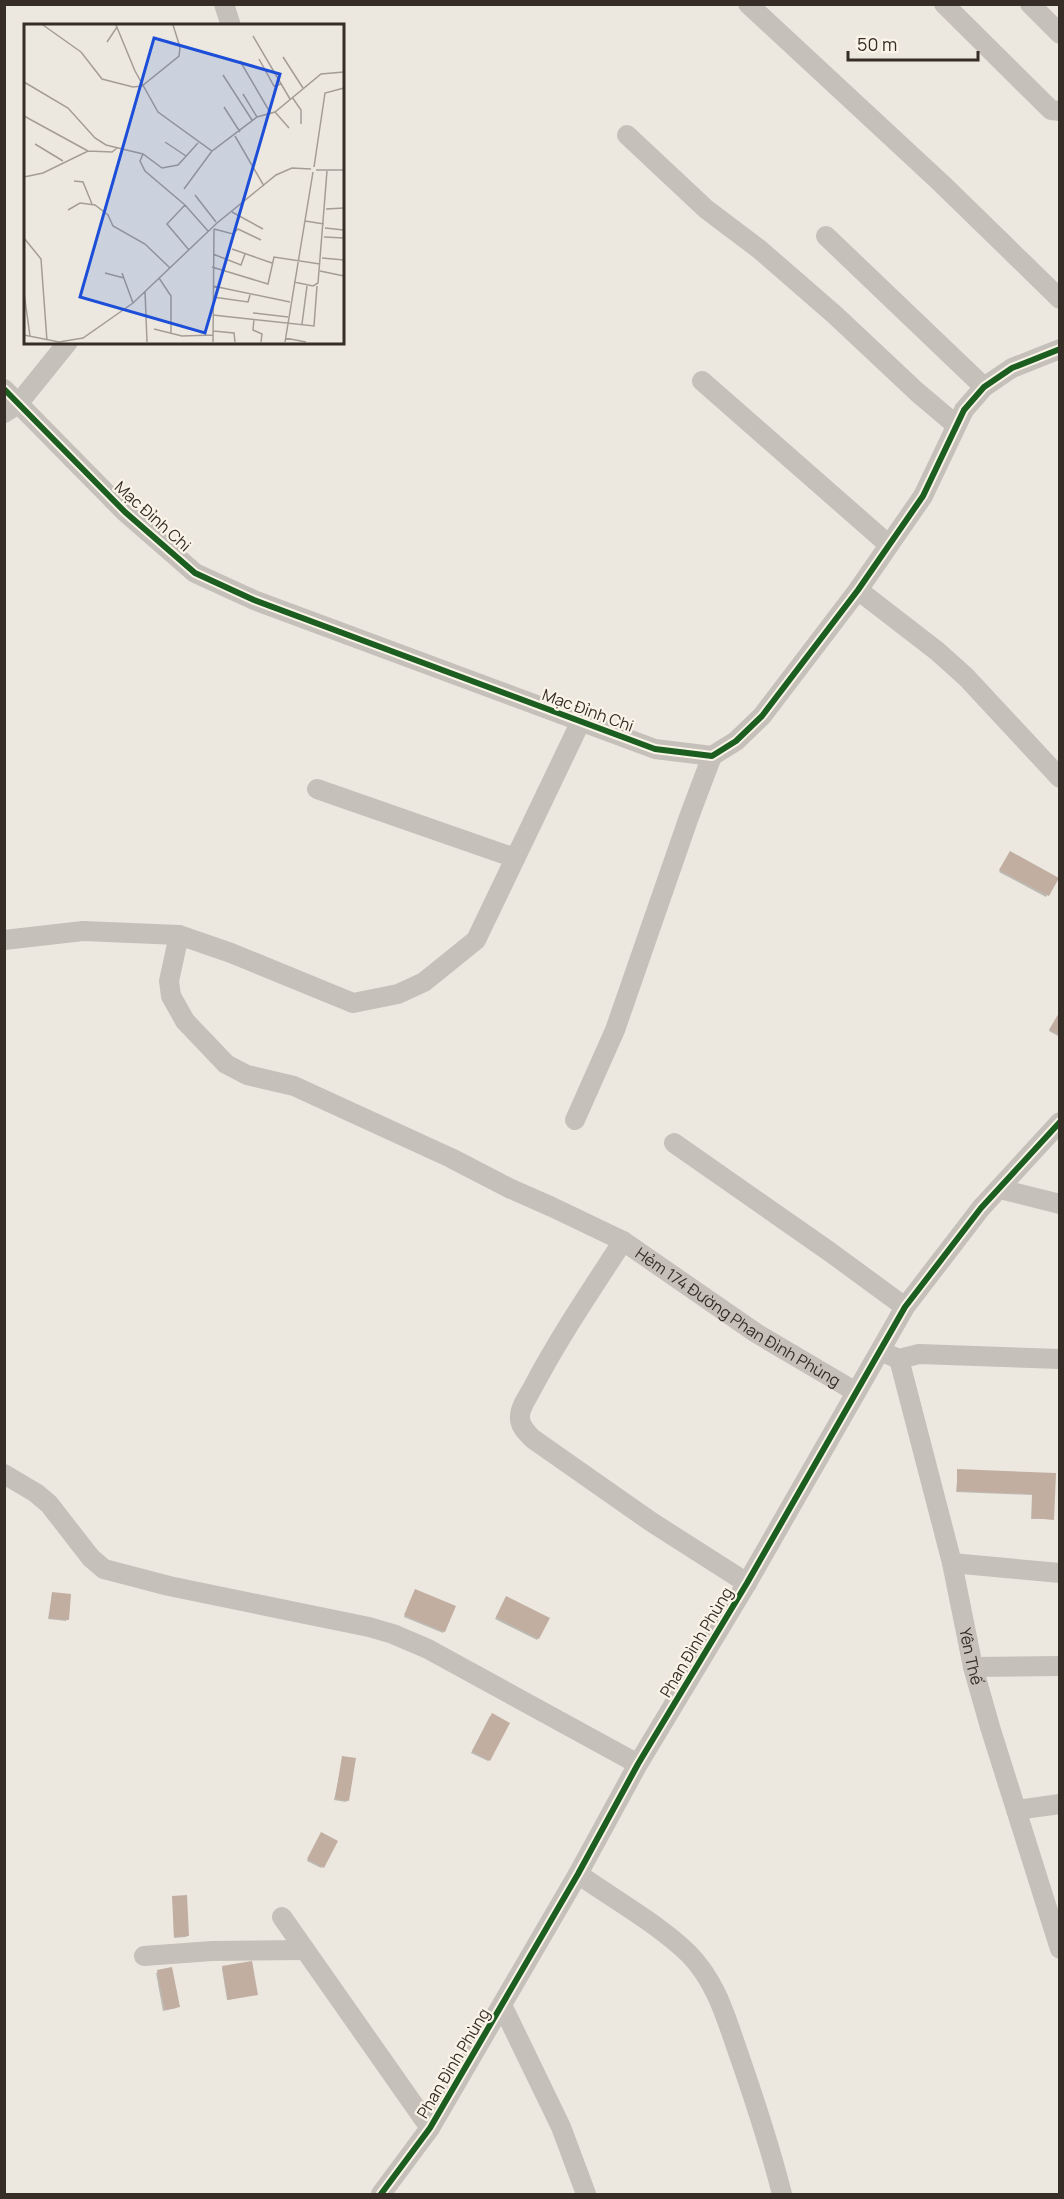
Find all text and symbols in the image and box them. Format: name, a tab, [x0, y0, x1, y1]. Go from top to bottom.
inset map	[24, 24, 344, 344]
scale bar	[848, 24, 978, 62]
text: 50 m	[857, 32, 897, 56]
street label: Mạc Đỉnh Chi	[110, 476, 196, 556]
street label: Mạc Đỉnh Chi	[539, 683, 637, 737]
street label: Hẻm 174 Đường Phan Đình Phùng	[631, 1242, 845, 1392]
street label: Phan Đình Phùng	[654, 1583, 738, 1701]
street label: Yên Thế	[954, 1626, 989, 1687]
street label: Phan Đình Phùng	[411, 2004, 495, 2122]

